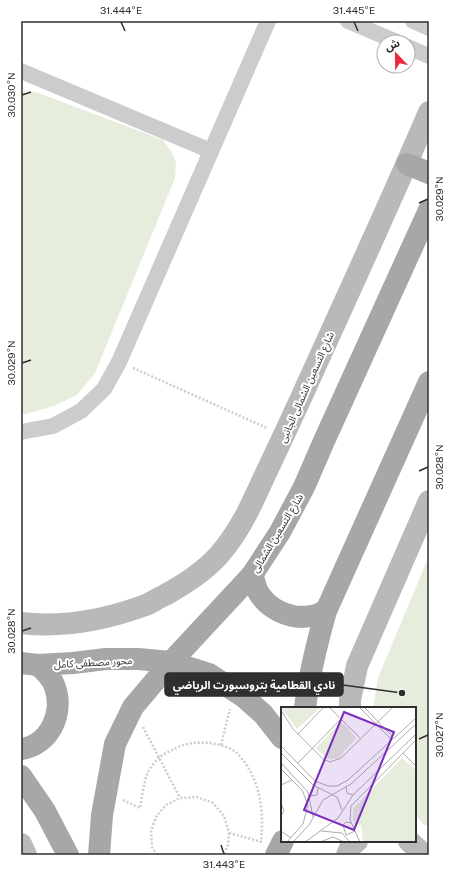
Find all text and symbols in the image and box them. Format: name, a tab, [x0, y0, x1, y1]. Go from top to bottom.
text: 31.444°E	[100, 4, 142, 16]
text: 31.445°E	[333, 4, 375, 16]
north arrow	[376, 34, 416, 74]
text: ش	[383, 36, 402, 54]
text: 30.030°N	[5, 72, 17, 118]
text: 30.029°N	[433, 176, 445, 222]
street label: شارع التسعين الشمالى الجانبى	[276, 330, 338, 445]
text: 30.029°N	[5, 340, 17, 386]
text: 30.028°N	[433, 444, 445, 490]
street label: شارع التسعين الشمالى	[249, 491, 307, 576]
text: 30.028°N	[5, 608, 17, 654]
street label: محور مصطفى كامل	[53, 654, 133, 671]
callout: نادي القطامية بتروسبورت الرياضي	[165, 673, 343, 696]
text: نادي القطامية بتروسبورت الرياضي	[173, 679, 335, 695]
inset map	[281, 707, 416, 842]
text: 30.027°N	[433, 713, 445, 757]
text: 31.443°E	[203, 858, 245, 870]

